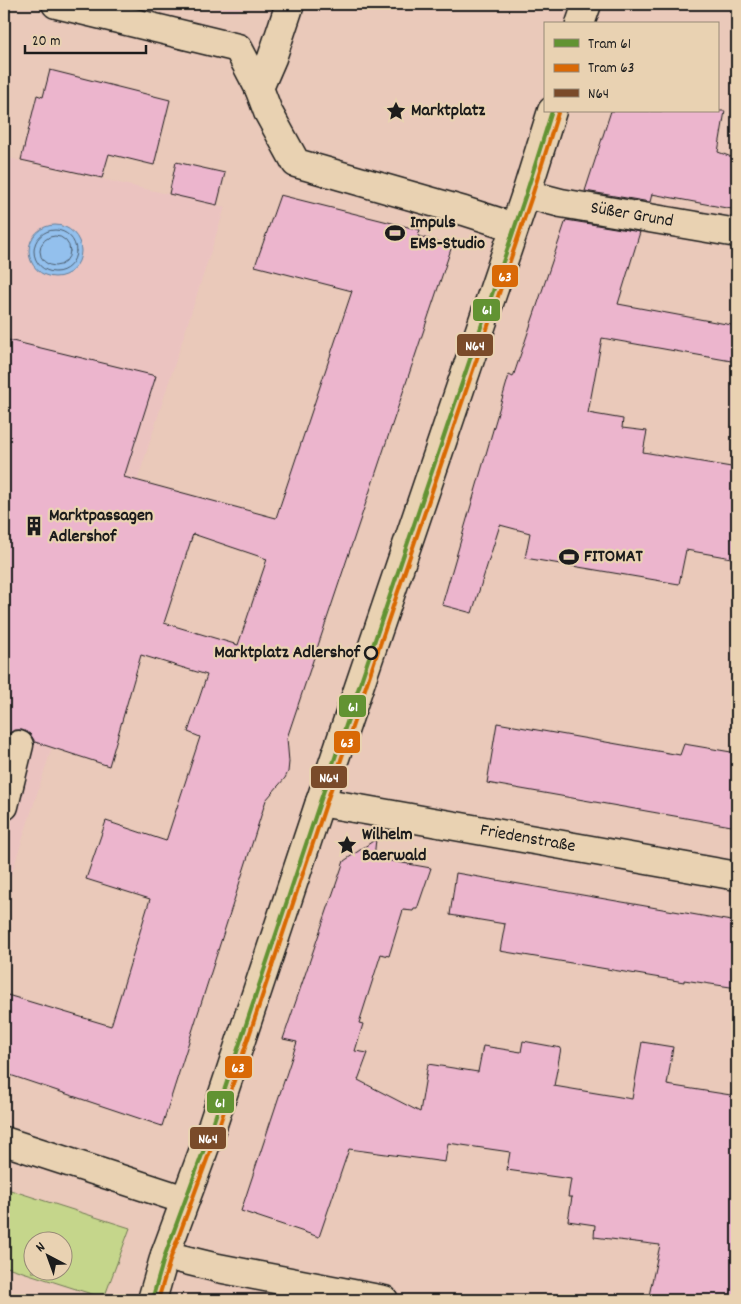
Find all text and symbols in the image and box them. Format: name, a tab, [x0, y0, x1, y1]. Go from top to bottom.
scale bar	[25, 22, 146, 54]
legend	[544, 22, 718, 112]
text: 20 m	[32, 31, 60, 53]
text: Tram 61	[588, 34, 631, 56]
text: Tram 63	[588, 58, 634, 80]
text: N64	[588, 84, 609, 106]
place label: Marktplatz	[411, 99, 485, 124]
place icon: Marktplatz	[385, 100, 407, 122]
street label: Süßer Grund	[589, 196, 675, 234]
place label: Impuls EMS-Studio	[410, 211, 485, 257]
sports icon: Impuls EMS-Studio	[384, 222, 406, 244]
line badge: 63	[491, 264, 519, 288]
text: 63	[498, 268, 512, 288]
line badge: 61	[472, 298, 501, 322]
text: 61	[482, 301, 492, 321]
line badge: N64	[456, 333, 494, 357]
text: N64	[465, 337, 485, 357]
place label: Marktpassagen Adlershof	[49, 504, 153, 550]
building icon: Marktpassagen Adlershof	[23, 515, 45, 537]
place label: FITOMAT	[584, 545, 644, 570]
sports icon: FITOMAT	[558, 546, 580, 568]
place label: Marktplatz Adlershof	[214, 641, 362, 666]
marker: Marktplatz Adlershof	[364, 646, 378, 660]
line badge: 61	[338, 694, 367, 718]
text: 61	[348, 698, 358, 718]
line badge: 63	[333, 730, 361, 754]
text: 63	[340, 734, 354, 754]
line badge: N64	[310, 765, 348, 789]
text: N64	[319, 769, 339, 789]
street label: Friedenstraße	[478, 818, 578, 860]
place label: Wilhelm Baerwald	[362, 823, 426, 869]
place icon: Wilhelm Baerwald	[336, 834, 358, 856]
line badge: 63	[224, 1055, 253, 1079]
text: 63	[231, 1059, 245, 1079]
line badge: 61	[206, 1090, 235, 1114]
text: 61	[215, 1094, 225, 1114]
line badge: N64	[189, 1126, 227, 1150]
text: N64	[198, 1130, 218, 1150]
north arrow	[22, 1232, 72, 1282]
text: N	[32, 1238, 50, 1258]

